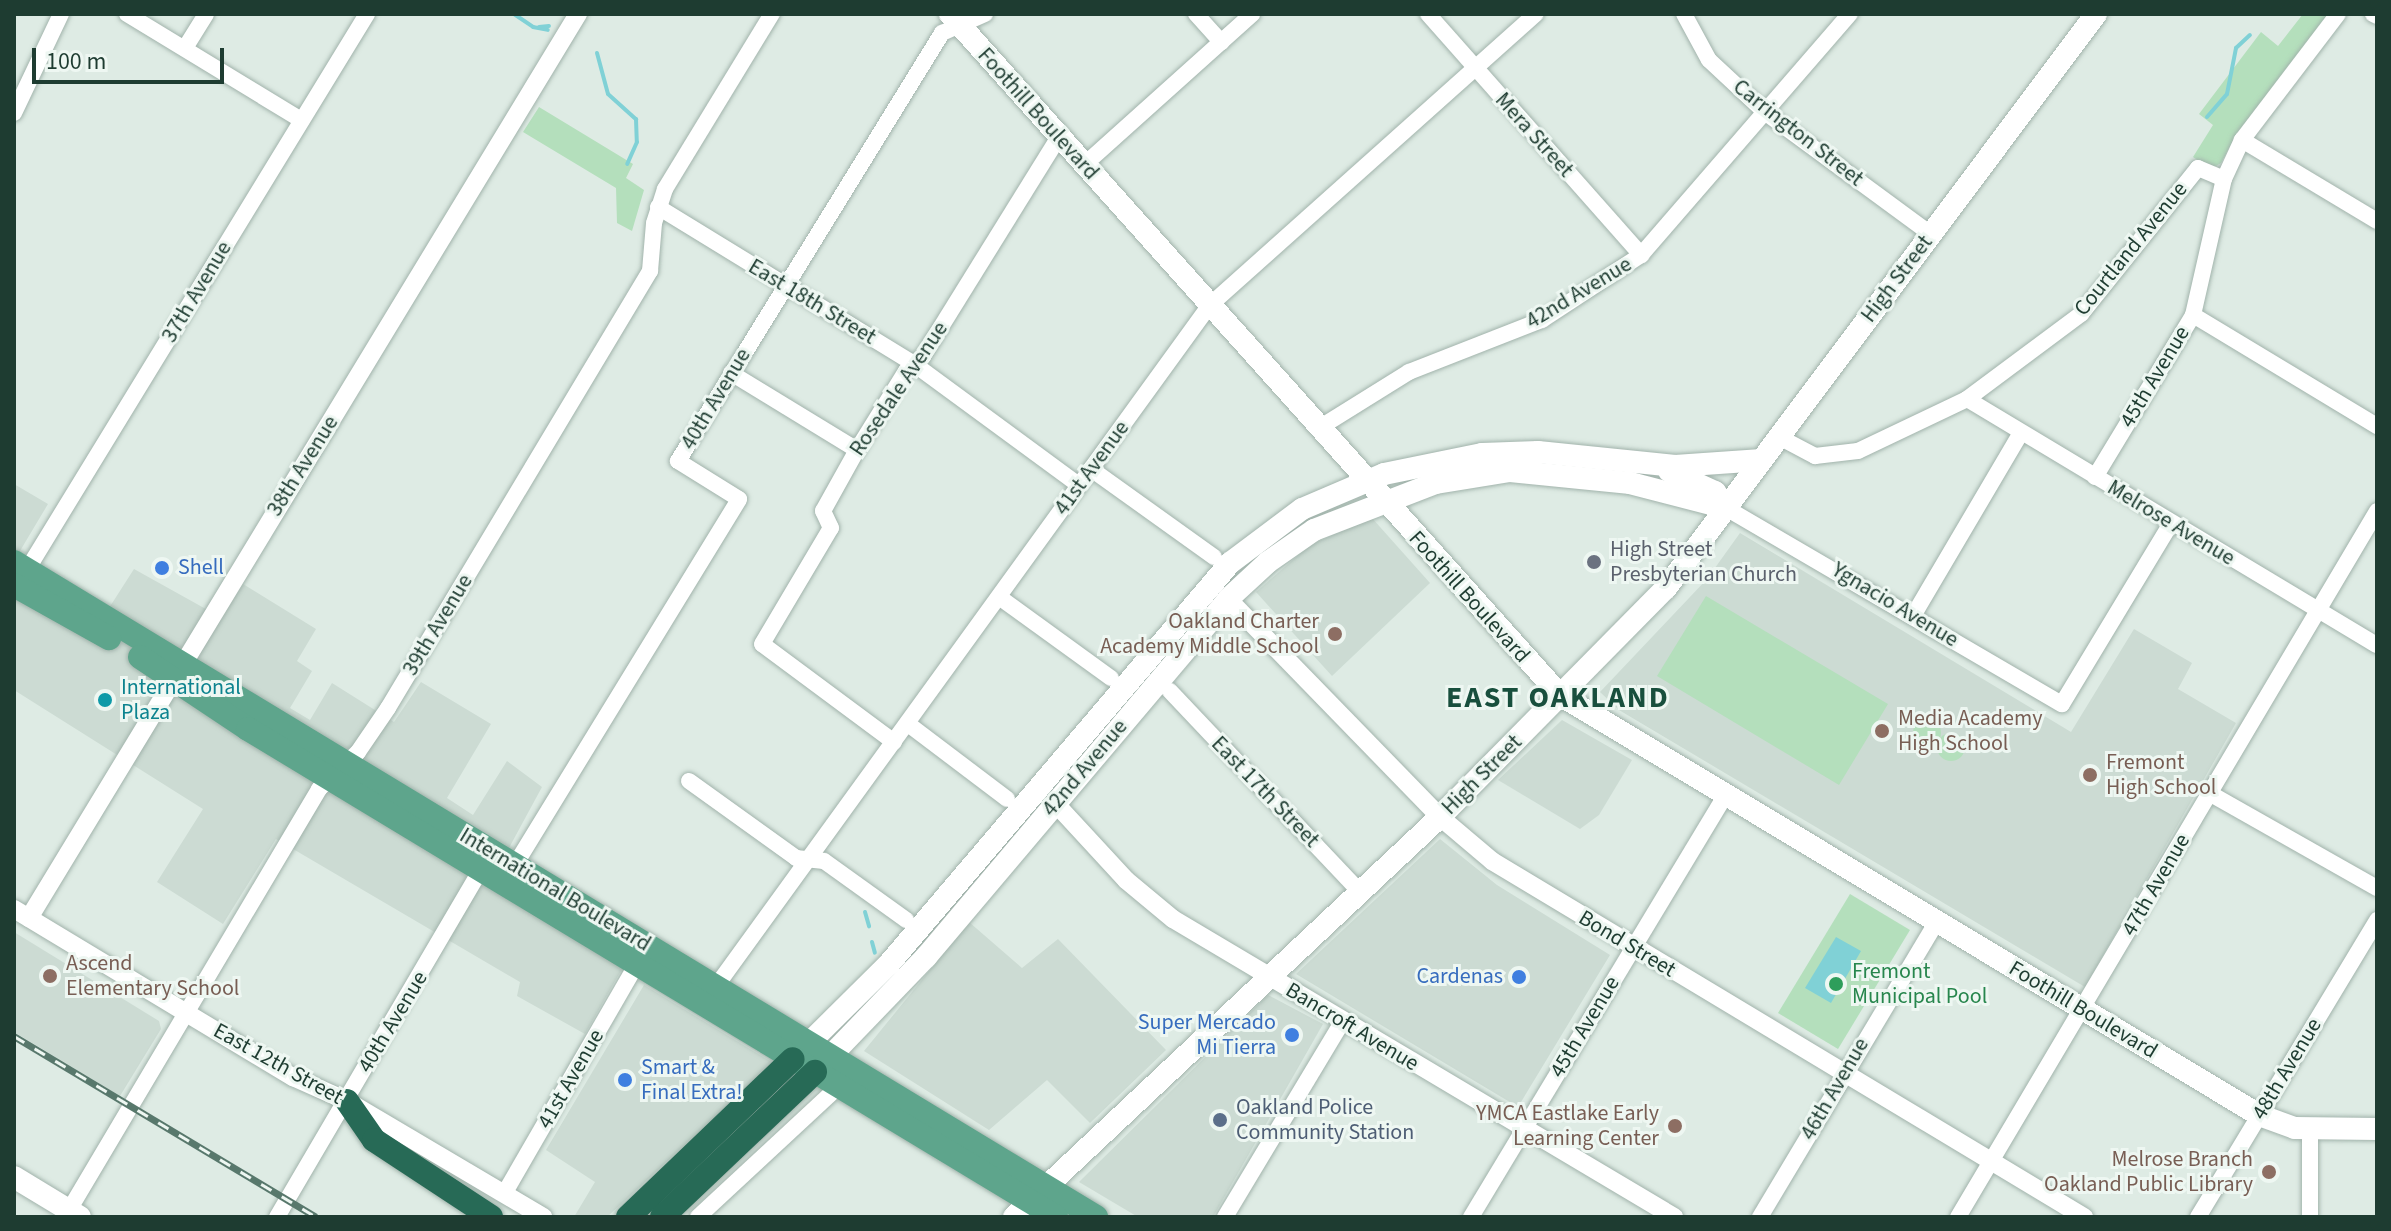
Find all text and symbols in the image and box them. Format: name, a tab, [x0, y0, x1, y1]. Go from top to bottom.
scale bar	[36, 32, 228, 82]
street label: Foothill Boulevard	[972, 43, 1104, 185]
text: 100 m	[46, 44, 106, 79]
street label: Carrington Street	[1728, 74, 1868, 192]
street label: Mera Street	[1489, 87, 1579, 183]
street label: Courtland Avenue	[2069, 177, 2193, 321]
street label: High Street	[1856, 230, 1938, 328]
street label: 37th Avenue	[156, 237, 238, 347]
street label: 42nd Avenue	[1521, 251, 1637, 335]
street label: East 18th Street	[743, 254, 881, 350]
street label: Rosedale Avenue	[844, 317, 954, 461]
street label: 45th Avenue	[2114, 322, 2196, 432]
street label: 40th Avenue	[675, 344, 757, 454]
street label: 38th Avenue	[262, 411, 344, 521]
street label: 41st Avenue	[1049, 416, 1135, 520]
street label: Melrose Avenue	[2102, 475, 2240, 571]
street label: Foothill Boulevard	[1403, 526, 1535, 668]
place label: High Street Presbyterian Church	[1610, 536, 1797, 588]
marker: High Street Presbyterian Church	[1585, 553, 1603, 571]
place label: Shell	[178, 555, 224, 581]
street label: Ygnacio Avenue	[1827, 557, 1963, 653]
marker: Shell	[153, 559, 171, 577]
street label: 39th Avenue	[397, 570, 479, 680]
place label: Oakland Charter Academy Middle School	[1100, 608, 1319, 660]
marker: Oakland Charter Academy Middle School	[1326, 625, 1344, 643]
place label: International Plaza	[121, 674, 241, 726]
district label: EAST OAKLAND	[1446, 680, 1670, 716]
marker: International Plaza	[96, 691, 114, 709]
place label: Media Academy High School	[1898, 705, 2042, 756]
street label: 42nd Avenue	[1037, 714, 1133, 822]
marker: Media Academy High School	[1873, 722, 1891, 740]
street label: High Street	[1436, 729, 1528, 821]
street label: East 17th Street	[1205, 731, 1325, 853]
place label: Fremont High School	[2106, 749, 2216, 800]
marker: Fremont High School	[2081, 766, 2099, 784]
street label: International Boulevard	[455, 822, 655, 958]
street label: 47th Avenue	[2116, 829, 2196, 941]
street label: Bond Street	[1574, 905, 1680, 983]
place label: Ascend Elementary School	[66, 950, 239, 1002]
street label: Foothill Boulevard	[2004, 955, 2162, 1065]
place label: Fremont Municipal Pool	[1852, 958, 1987, 1010]
place label: Cardenas	[1416, 964, 1503, 990]
marker: Ascend Elementary School	[41, 967, 59, 985]
street label: 40th Avenue	[352, 967, 434, 1077]
marker: Cardenas	[1510, 968, 1528, 986]
street label: 45th Avenue	[1544, 972, 1626, 1082]
marker: Fremont Municipal Pool	[1827, 975, 1845, 993]
street label: Bancroft Avenue	[1281, 977, 1423, 1077]
place label: Super Mercado Mi Tierra	[1138, 1009, 1276, 1060]
street label: 48th Avenue	[2246, 1014, 2328, 1124]
street label: East 12th Street	[209, 1018, 347, 1110]
street label: 41st Avenue	[532, 1025, 610, 1133]
marker: Super Mercado Mi Tierra	[1283, 1026, 1301, 1044]
street label: 46th Avenue	[1795, 1033, 1875, 1145]
place label: Smart & Final Extra!	[641, 1054, 743, 1106]
marker: Smart & Final Extra!	[616, 1071, 634, 1089]
place label: Oakland Police Community Station	[1236, 1094, 1414, 1146]
place label: YMCA Eastlake Early Learning Center	[1476, 1100, 1659, 1152]
marker: Oakland Police Community Station	[1211, 1111, 1229, 1129]
marker: YMCA Eastlake Early Learning Center	[1666, 1117, 1684, 1135]
place label: Melrose Branch Oakland Public Library	[2044, 1146, 2253, 1198]
marker: Melrose Branch Oakland Public Library	[2260, 1163, 2278, 1181]

